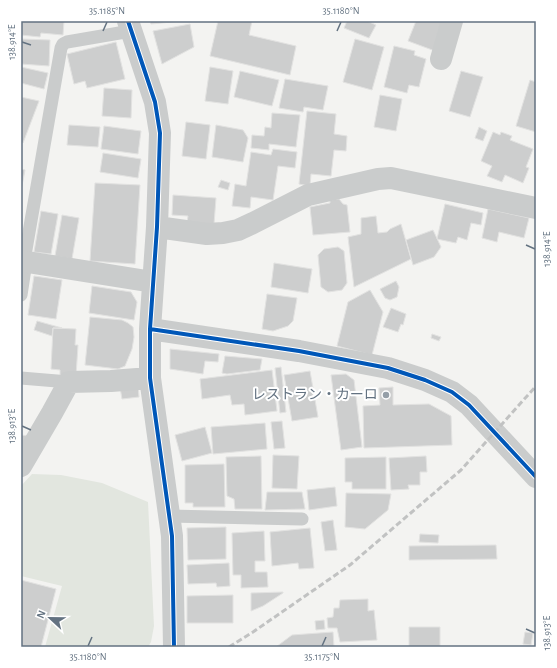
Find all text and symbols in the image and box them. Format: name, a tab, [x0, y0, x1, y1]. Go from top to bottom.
text: 35.1185°N	[89, 6, 125, 16]
text: 35.1180°N	[322, 6, 360, 16]
text: 138.914°E	[7, 24, 17, 60]
text: 138.914°E	[542, 231, 552, 267]
place label: レストラン・カーロ	[252, 388, 378, 402]
marker: レストラン・カーロ	[381, 390, 391, 400]
text: 138.913°E	[7, 409, 17, 443]
north arrow	[30, 598, 70, 638]
text: N	[35, 609, 48, 620]
text: 138.913°E	[542, 616, 552, 650]
text: 35.1180°N	[69, 652, 107, 662]
text: 35.1175°N	[304, 652, 340, 662]

